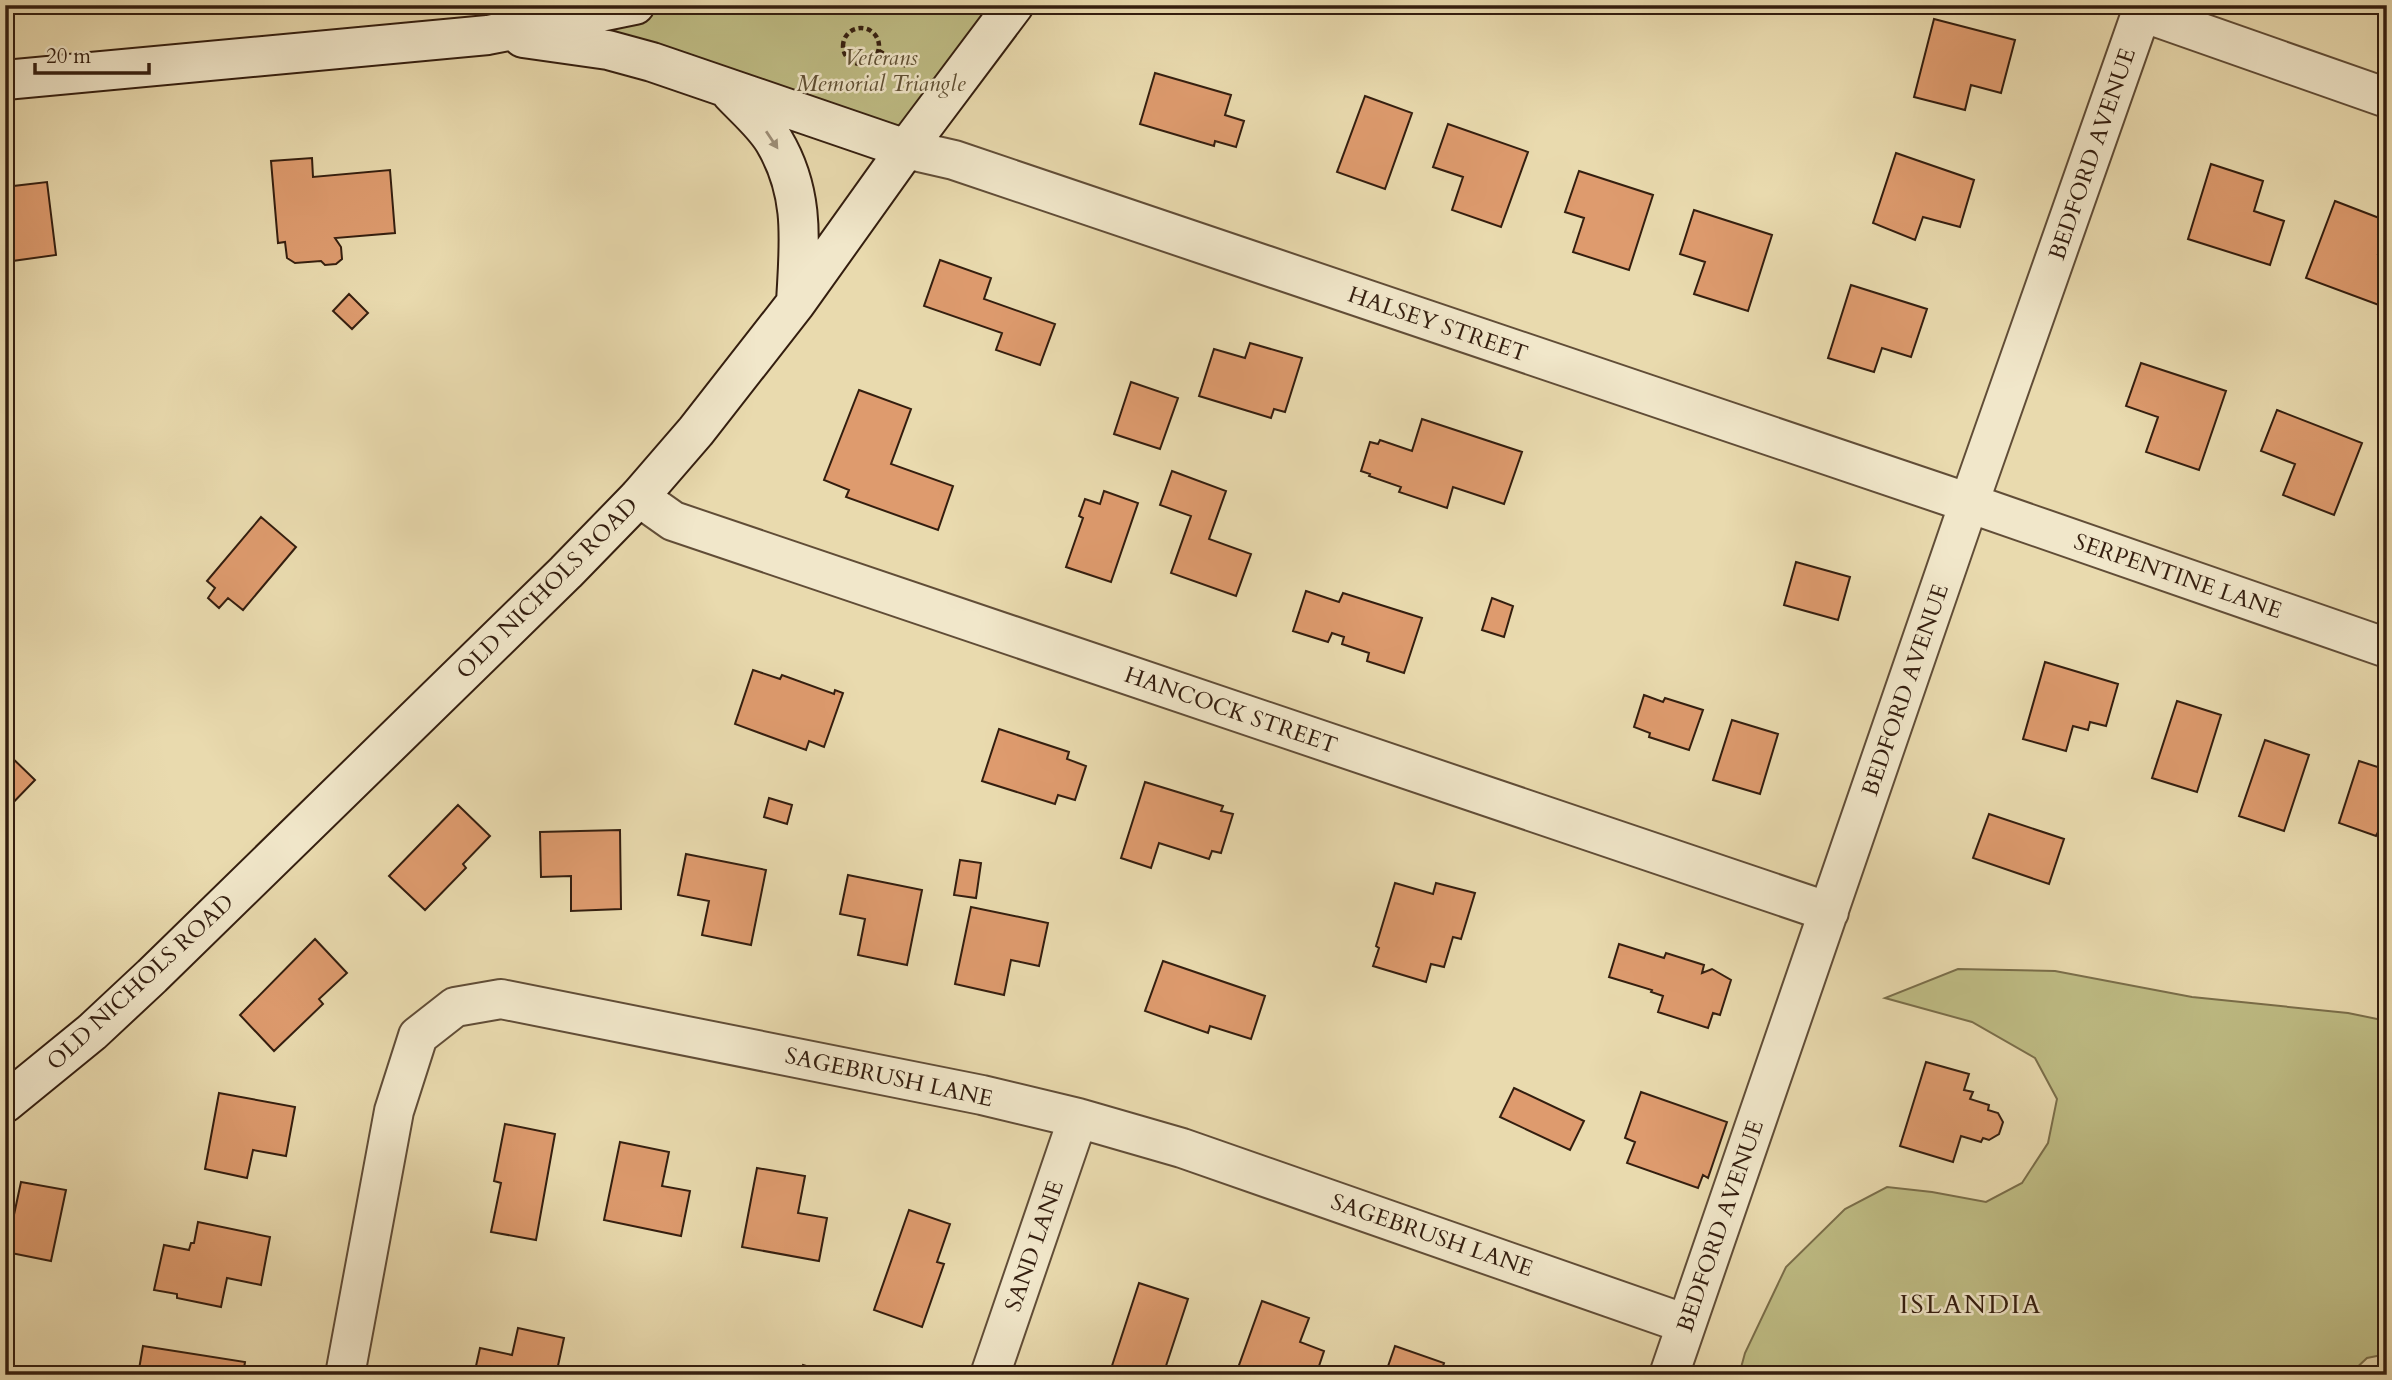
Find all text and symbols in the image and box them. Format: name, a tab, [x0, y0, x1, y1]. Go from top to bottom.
scale bar	[35, 32, 149, 76]
text: 20 m	[46, 42, 91, 71]
park label: Veterans Memorial Triangle	[796, 42, 966, 99]
street label: BEDFORD AVENUE	[2041, 44, 2143, 264]
one-way arrow	[765, 130, 778, 150]
street label: HALSEY STREET	[1344, 279, 1532, 369]
street label: OLD NICHOLS ROAD	[449, 490, 645, 686]
street label: SERPENTINE LANE	[2070, 526, 2286, 626]
street label: BEDFORD AVENUE	[1854, 580, 1956, 800]
street label: HANCOCK STREET	[1120, 659, 1342, 761]
street label: OLD NICHOLS ROAD	[40, 887, 240, 1077]
street label: SAGEBRUSH LANE	[782, 1040, 996, 1114]
street label: BEDFORD AVENUE	[1669, 1116, 1771, 1336]
street label: SAND LANE	[997, 1176, 1071, 1316]
street label: SAGEBRUSH LANE	[1327, 1186, 1537, 1284]
district label: ISLANDIA	[1900, 1287, 2042, 1322]

